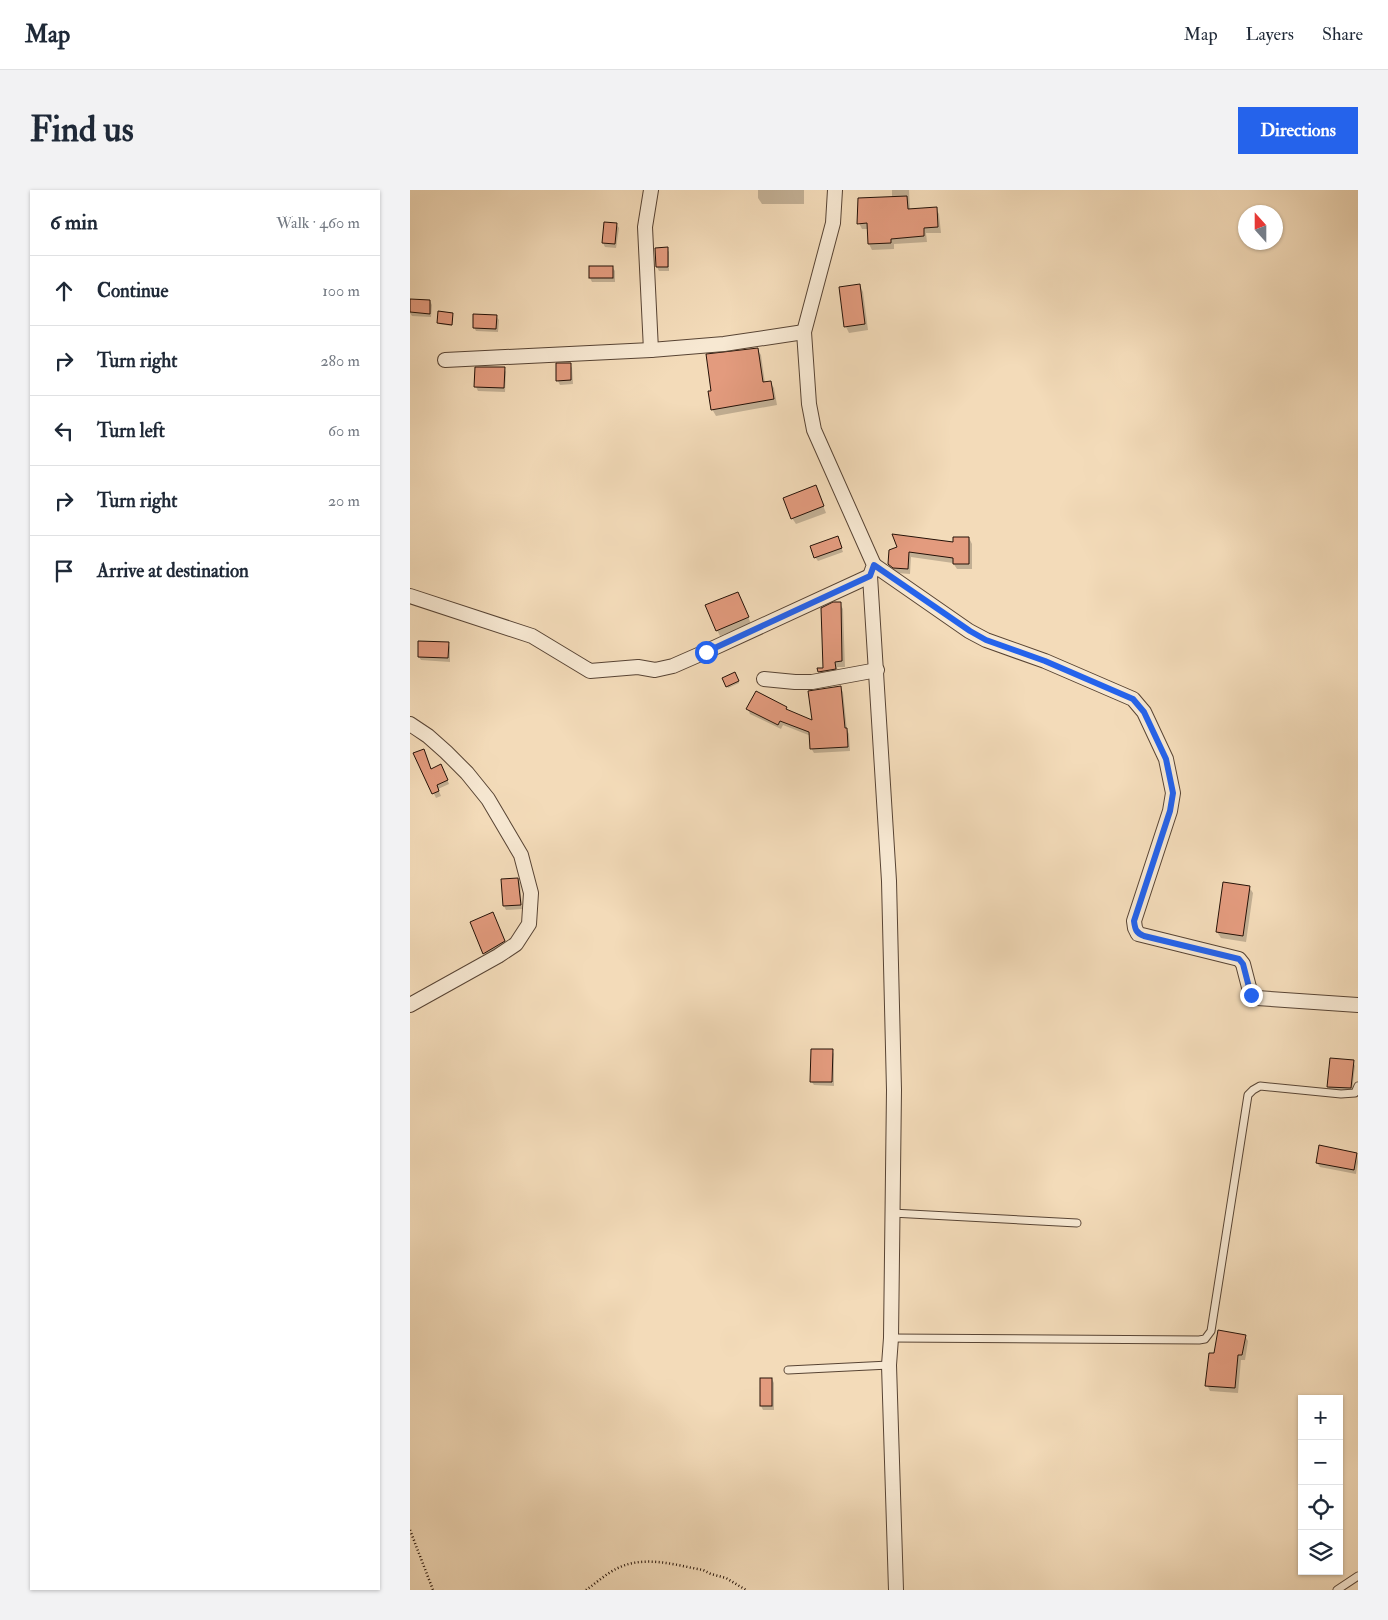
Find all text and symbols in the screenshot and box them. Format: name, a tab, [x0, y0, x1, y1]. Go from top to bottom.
text: Map	[25, 19, 70, 50]
text: Map	[1184, 23, 1218, 46]
text: Layers	[1246, 23, 1294, 46]
text: Share	[1322, 23, 1363, 46]
button: Directions	[1238, 107, 1358, 154]
text: Find us	[30, 108, 134, 152]
north arrow	[1238, 205, 1283, 250]
text: 6 min	[50, 209, 98, 236]
text: Walk · 460 m	[276, 213, 360, 233]
icon: ahead	[50, 277, 78, 305]
text: Continue	[97, 279, 168, 303]
text: 100 m	[322, 281, 360, 301]
icon: right	[50, 347, 78, 375]
text: Turn right	[97, 349, 177, 373]
text: 280 m	[320, 351, 360, 371]
icon: left	[50, 417, 78, 445]
text: Turn left	[97, 419, 165, 443]
text: 60 m	[328, 421, 360, 441]
icon: right	[50, 487, 78, 515]
text: Turn right	[97, 489, 177, 513]
text: 20 m	[328, 491, 360, 511]
icon: arrive	[50, 557, 78, 585]
text: Arrive at destination	[97, 559, 249, 583]
route start	[695, 641, 718, 664]
route end	[1240, 984, 1263, 1007]
map controls	[1298, 1395, 1343, 1575]
button: +	[1298, 1395, 1343, 1440]
button: −	[1298, 1440, 1343, 1485]
button: locate	[1298, 1485, 1343, 1530]
button: layers	[1298, 1530, 1343, 1575]

